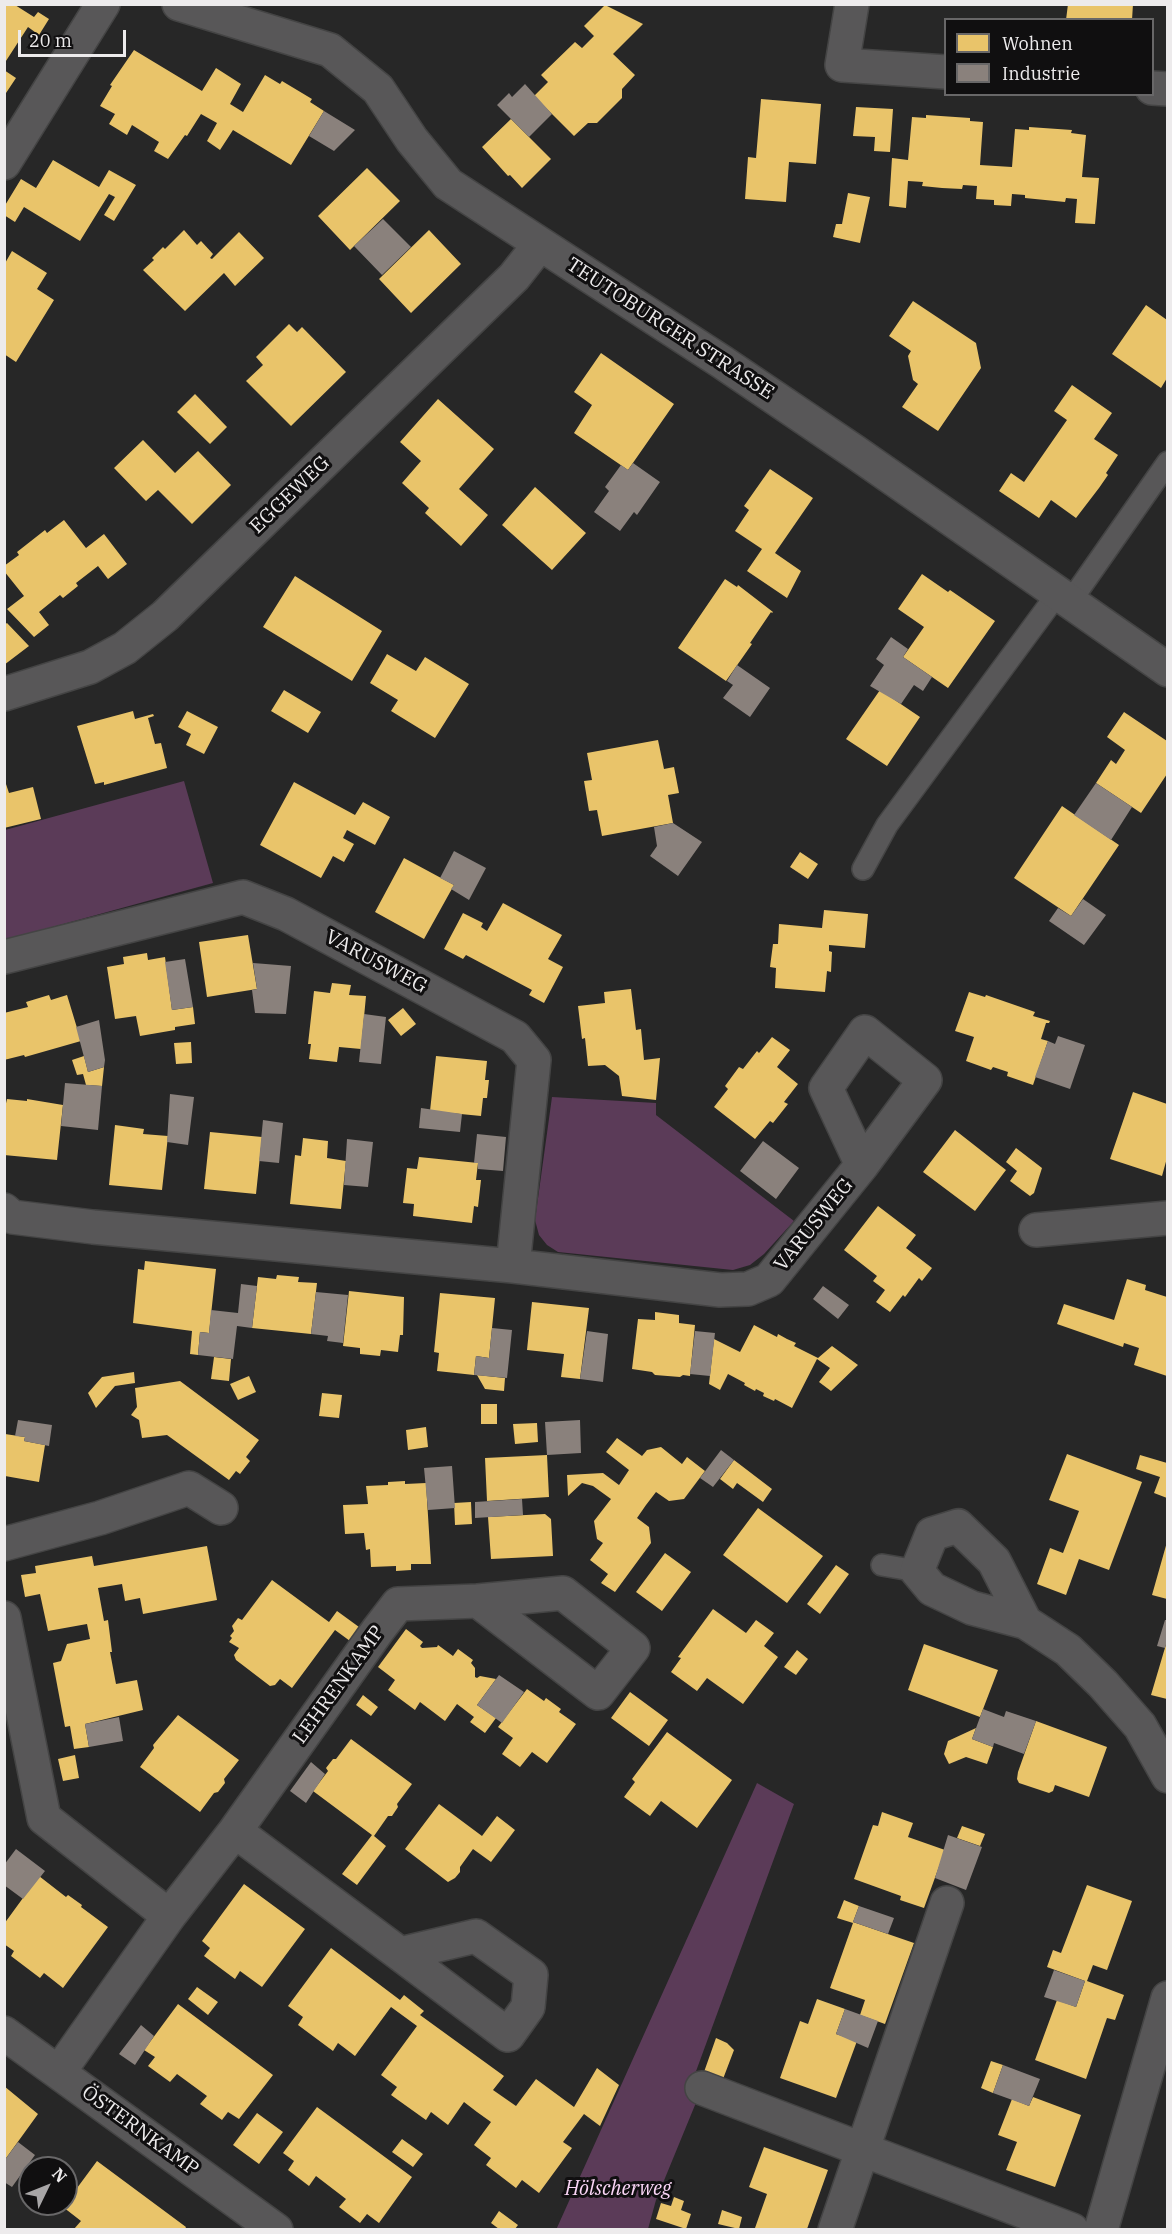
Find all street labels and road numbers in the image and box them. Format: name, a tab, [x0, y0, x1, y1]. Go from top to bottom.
street label: TEUTOBURGER STRASSE	[562, 253, 778, 405]
street label: EGGEWEG	[245, 451, 335, 539]
street label: VARUSWEG	[321, 925, 431, 999]
street label: VARUSWEG	[769, 1174, 859, 1276]
street label: LEHRENKAMP	[288, 1621, 390, 1749]
street label: ÖSTERNKAMP	[77, 2081, 203, 2181]

